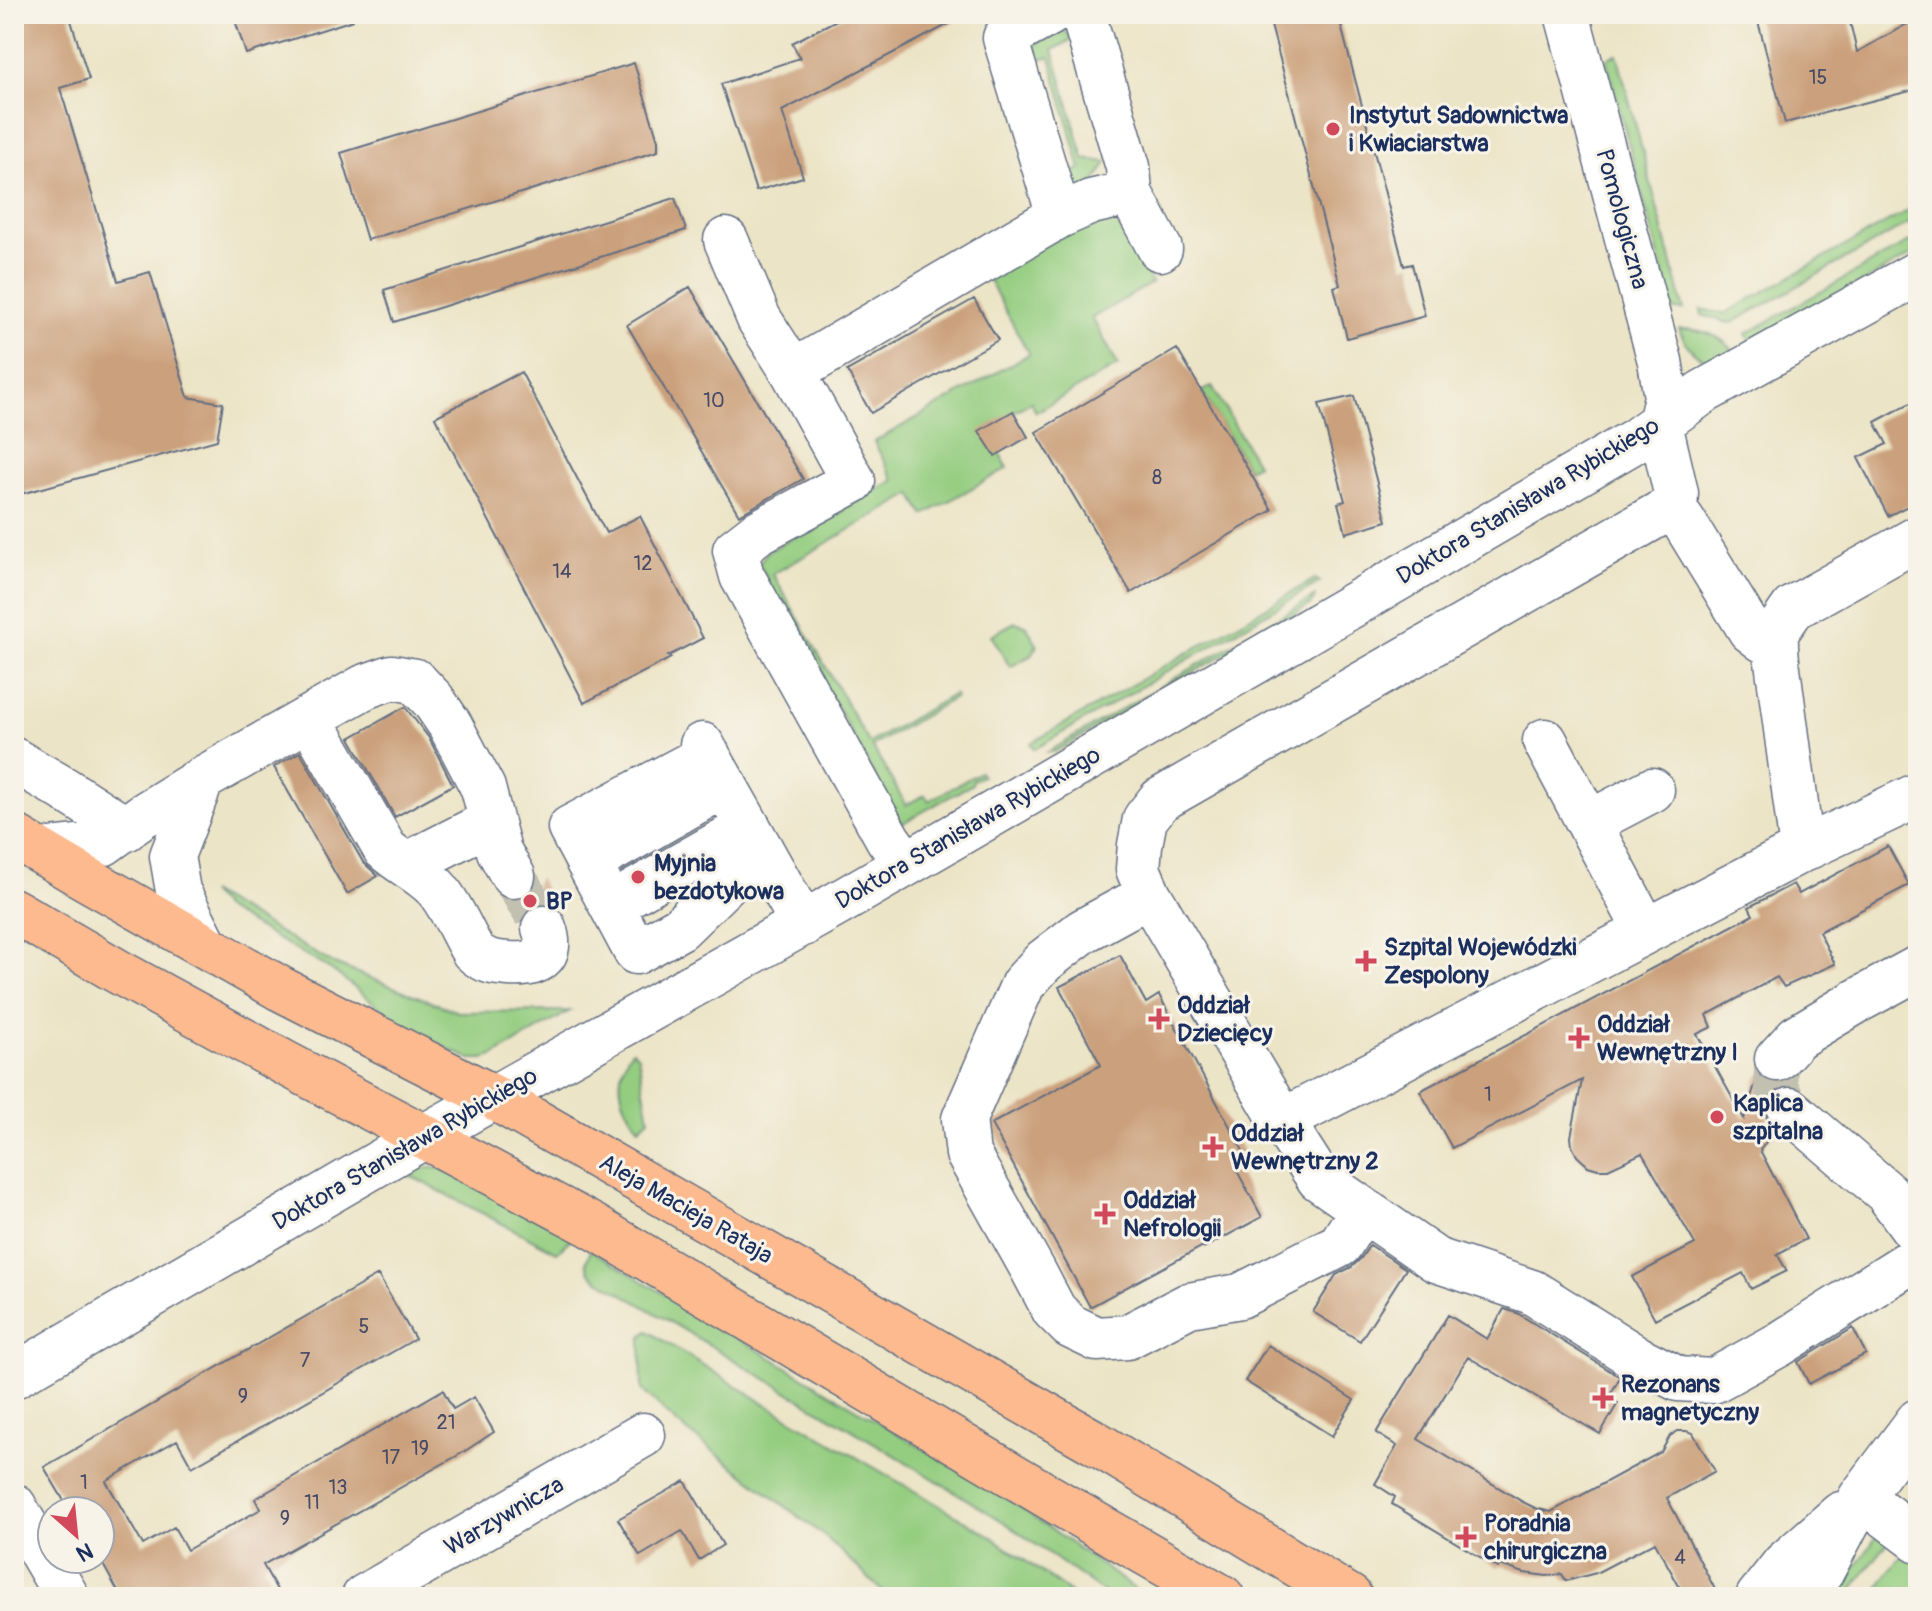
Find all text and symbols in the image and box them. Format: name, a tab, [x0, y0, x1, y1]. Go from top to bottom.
house number: 15	[1809, 65, 1827, 90]
place label: Instytut Sadownictwa i Kwiaciarstwa	[1349, 101, 1569, 158]
marker: Instytut Sadownictwa i Kwiaciarstwa	[1324, 120, 1342, 138]
street label: Pomologiczna	[1589, 146, 1655, 292]
house number: 10	[703, 388, 725, 413]
street label: Doktora Stanisława Rybickiego	[1391, 411, 1665, 591]
house number: 8	[1152, 465, 1162, 490]
house number: 12	[634, 551, 653, 576]
house number: 14	[552, 559, 572, 584]
street label: Doktora Stanisława Rybickiego	[830, 740, 1106, 916]
place label: Myjnia bezdotykowa	[654, 849, 784, 906]
marker: Myjnia bezdotykowa	[629, 868, 647, 886]
place label: BP	[546, 887, 573, 916]
marker: BP	[521, 892, 539, 910]
place label: Szpital Wojewódzki Zespolony	[1384, 933, 1576, 990]
marker: Szpital Wojewódzki Zespolony	[1355, 950, 1377, 972]
place label: Oddział Dziecięcy	[1177, 991, 1273, 1048]
marker: Oddział Dziecięcy	[1148, 1008, 1170, 1030]
place label: Oddział Wewnętrzny I	[1597, 1010, 1738, 1067]
marker: Oddział Wewnętrzny I	[1568, 1027, 1590, 1049]
street label: Doktora Stanisława Rybickiego	[267, 1061, 543, 1237]
house number: 1	[1484, 1082, 1492, 1107]
place label: Kaplica szpitalna	[1733, 1089, 1823, 1146]
marker: Kaplica szpitalna	[1708, 1108, 1726, 1126]
place label: Oddział Wewnętrzny 2	[1231, 1119, 1379, 1176]
marker: Oddział Wewnętrzny 2	[1202, 1136, 1224, 1158]
street label: Aleja Macieja Rataja	[594, 1148, 778, 1270]
place label: Oddział Nefrologii	[1123, 1186, 1221, 1243]
marker: Oddział Nefrologii	[1094, 1203, 1116, 1225]
house number: 5	[359, 1314, 369, 1339]
house number: 7	[300, 1348, 311, 1373]
place label: Rezonans magnetyczny	[1621, 1370, 1760, 1427]
house number: 9	[238, 1384, 248, 1409]
marker: Rezonans magnetyczny	[1592, 1387, 1614, 1409]
house number: 21	[437, 1410, 456, 1435]
house number: 19	[411, 1436, 429, 1461]
house number: 17	[382, 1445, 401, 1470]
house number: 1	[80, 1470, 88, 1495]
street label: Warzywnicza	[439, 1470, 569, 1562]
house number: 13	[329, 1475, 347, 1500]
house number: 11	[304, 1490, 320, 1515]
north arrow	[36, 1495, 116, 1575]
house number: 9	[280, 1506, 290, 1531]
place label: Poradnia chirurgiczna	[1483, 1509, 1607, 1566]
marker: Poradnia chirurgiczna	[1455, 1526, 1477, 1548]
text: N	[72, 1536, 98, 1568]
house number: 4	[1674, 1545, 1686, 1570]

